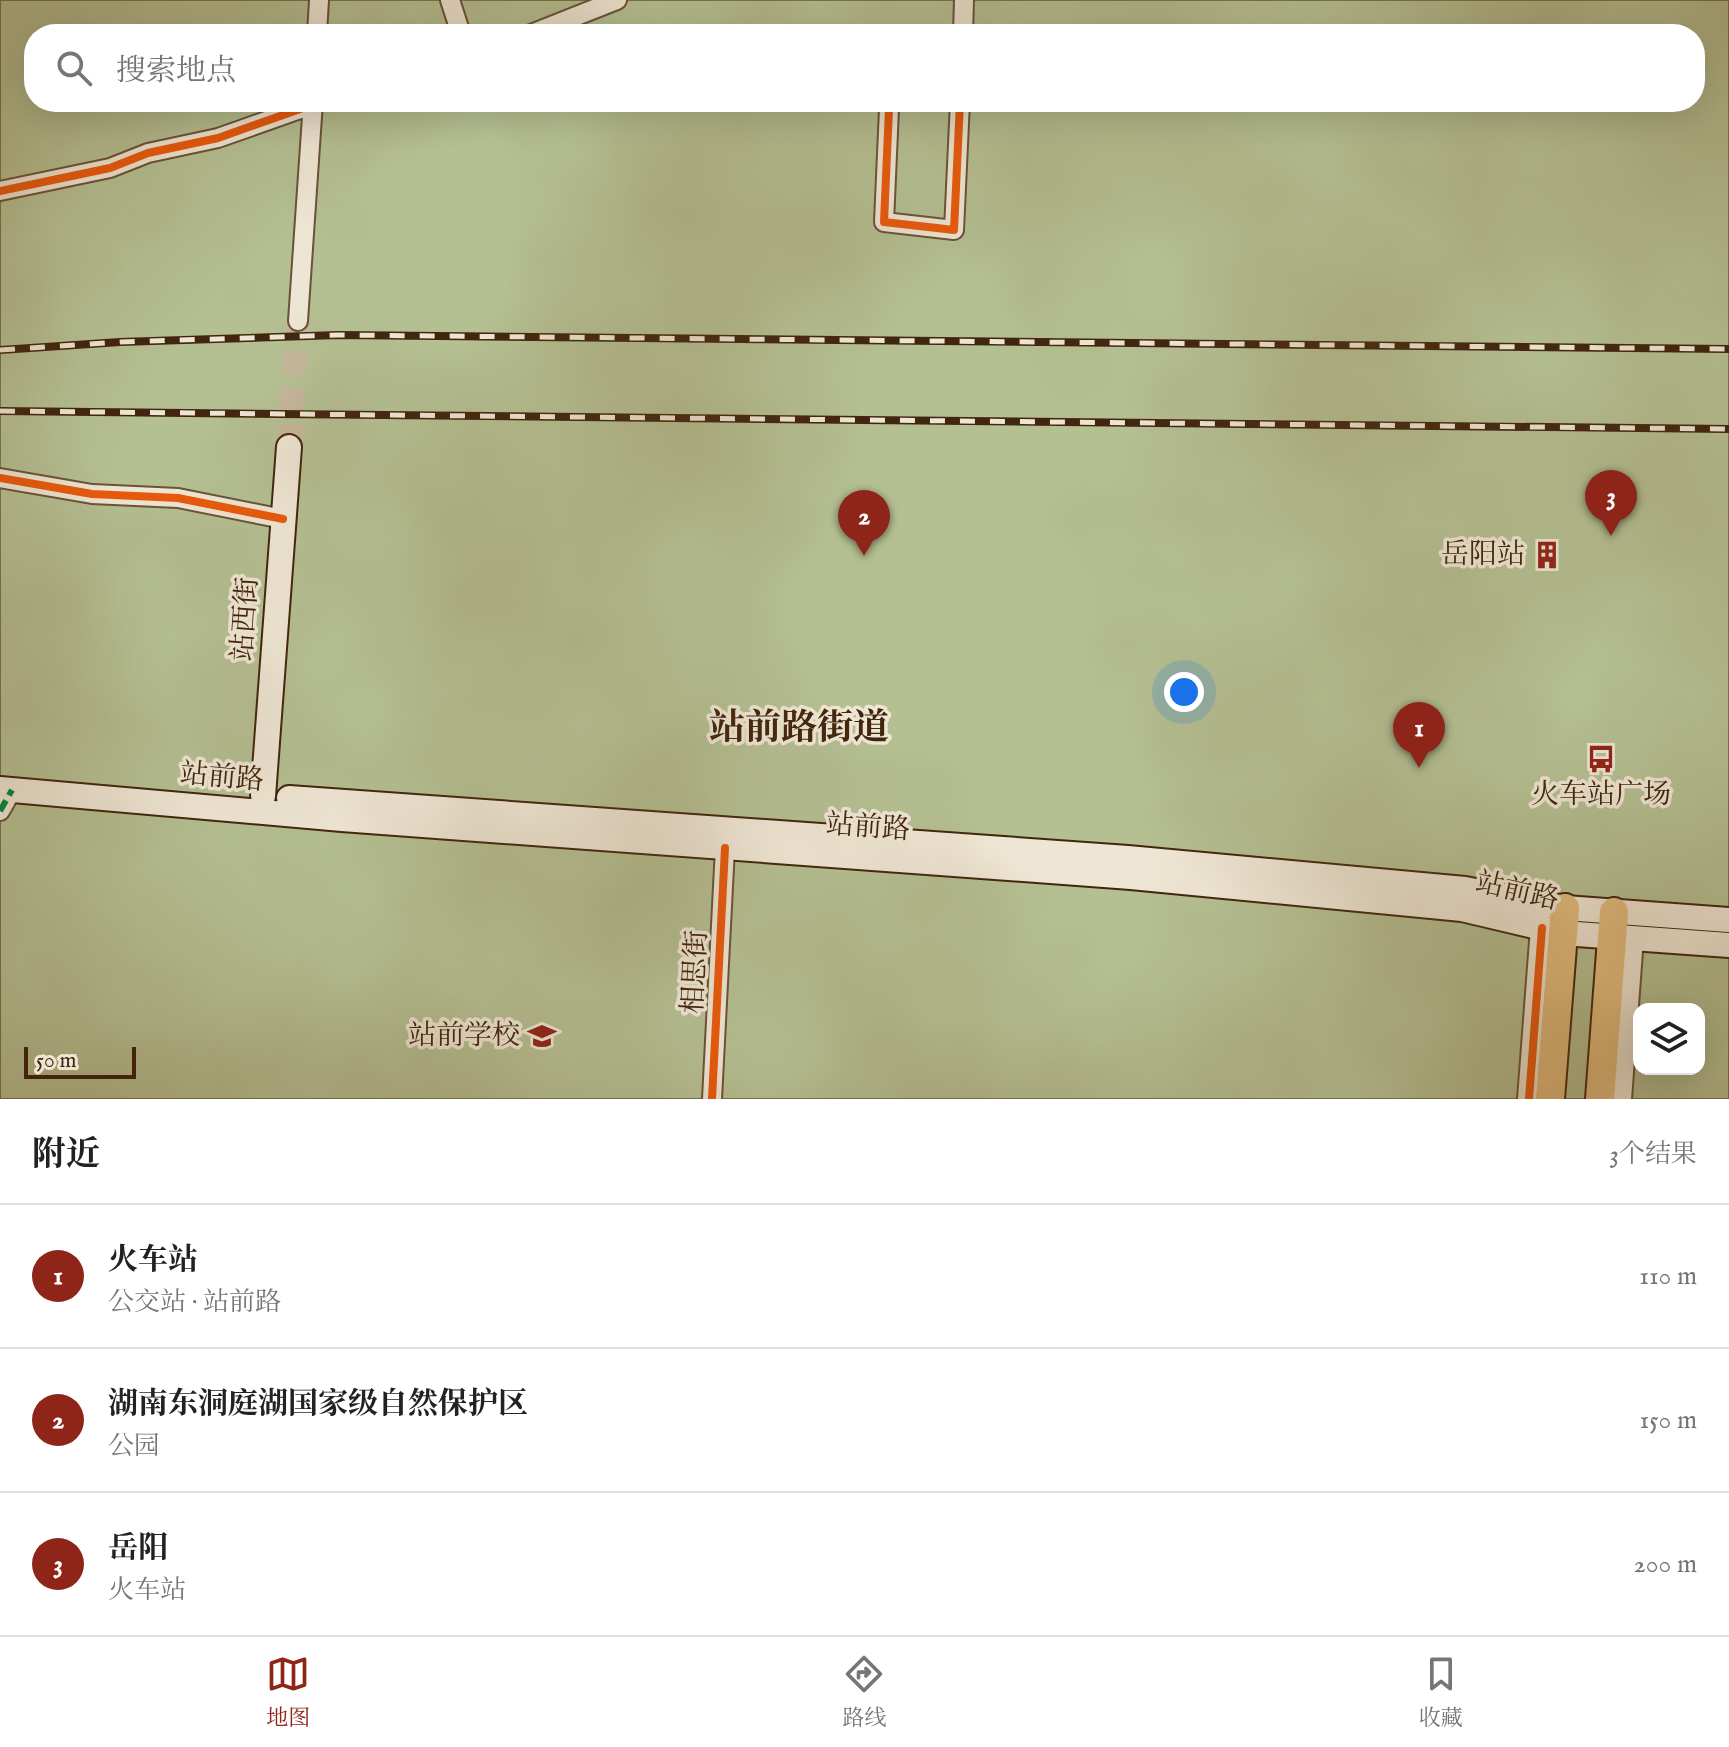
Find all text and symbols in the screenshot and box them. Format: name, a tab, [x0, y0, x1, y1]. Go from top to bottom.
search box	[24, 24, 1705, 112]
icon: search	[52, 46, 96, 90]
text: 搜索地点	[116, 53, 236, 91]
pin: 3	[1585, 470, 1637, 536]
pin: 2	[838, 490, 890, 556]
place label: 岳阳站	[1441, 538, 1525, 573]
building icon: 岳阳站	[1532, 540, 1562, 570]
street label: 站西街	[226, 576, 266, 662]
your location	[1164, 672, 1204, 712]
pin: 1	[1393, 702, 1445, 768]
district label: 站前路街道	[709, 706, 889, 752]
bus stop icon: 火车站广场	[1586, 744, 1616, 774]
street label: 站前路	[179, 757, 265, 799]
place label: 火车站广场	[1531, 778, 1671, 813]
street label: 站前路	[825, 808, 911, 848]
street label: 站前路	[1472, 865, 1562, 919]
street label: 相思街	[676, 929, 716, 1015]
map controls	[1633, 1003, 1705, 1075]
button: layers	[1633, 1003, 1705, 1075]
place label: 站前学校	[408, 1019, 520, 1054]
school or university icon: 站前学校	[527, 1021, 557, 1051]
scale bar	[24, 1043, 136, 1079]
text: 50 m	[36, 1047, 77, 1075]
text: 附近	[32, 1134, 100, 1177]
text: 3个结果	[1609, 1138, 1697, 1171]
text: 火车站	[108, 1242, 198, 1280]
text: 1	[53, 1260, 63, 1293]
text: 110 m	[1639, 1260, 1697, 1293]
text: 公交站 · 站前路	[108, 1286, 281, 1319]
text: 湖南东洞庭湖国家级自然保护区	[108, 1386, 528, 1424]
text: 2	[52, 1404, 64, 1437]
text: 150 m	[1639, 1404, 1697, 1437]
text: 公园	[108, 1430, 160, 1463]
text: 岳阳	[108, 1530, 168, 1568]
text: 3	[53, 1548, 63, 1581]
text: 200 m	[1633, 1548, 1697, 1581]
text: 火车站	[108, 1574, 186, 1607]
tab: 地图	[266, 1652, 310, 1733]
tab: 路线	[842, 1652, 887, 1733]
tab: 收藏	[1419, 1652, 1463, 1733]

